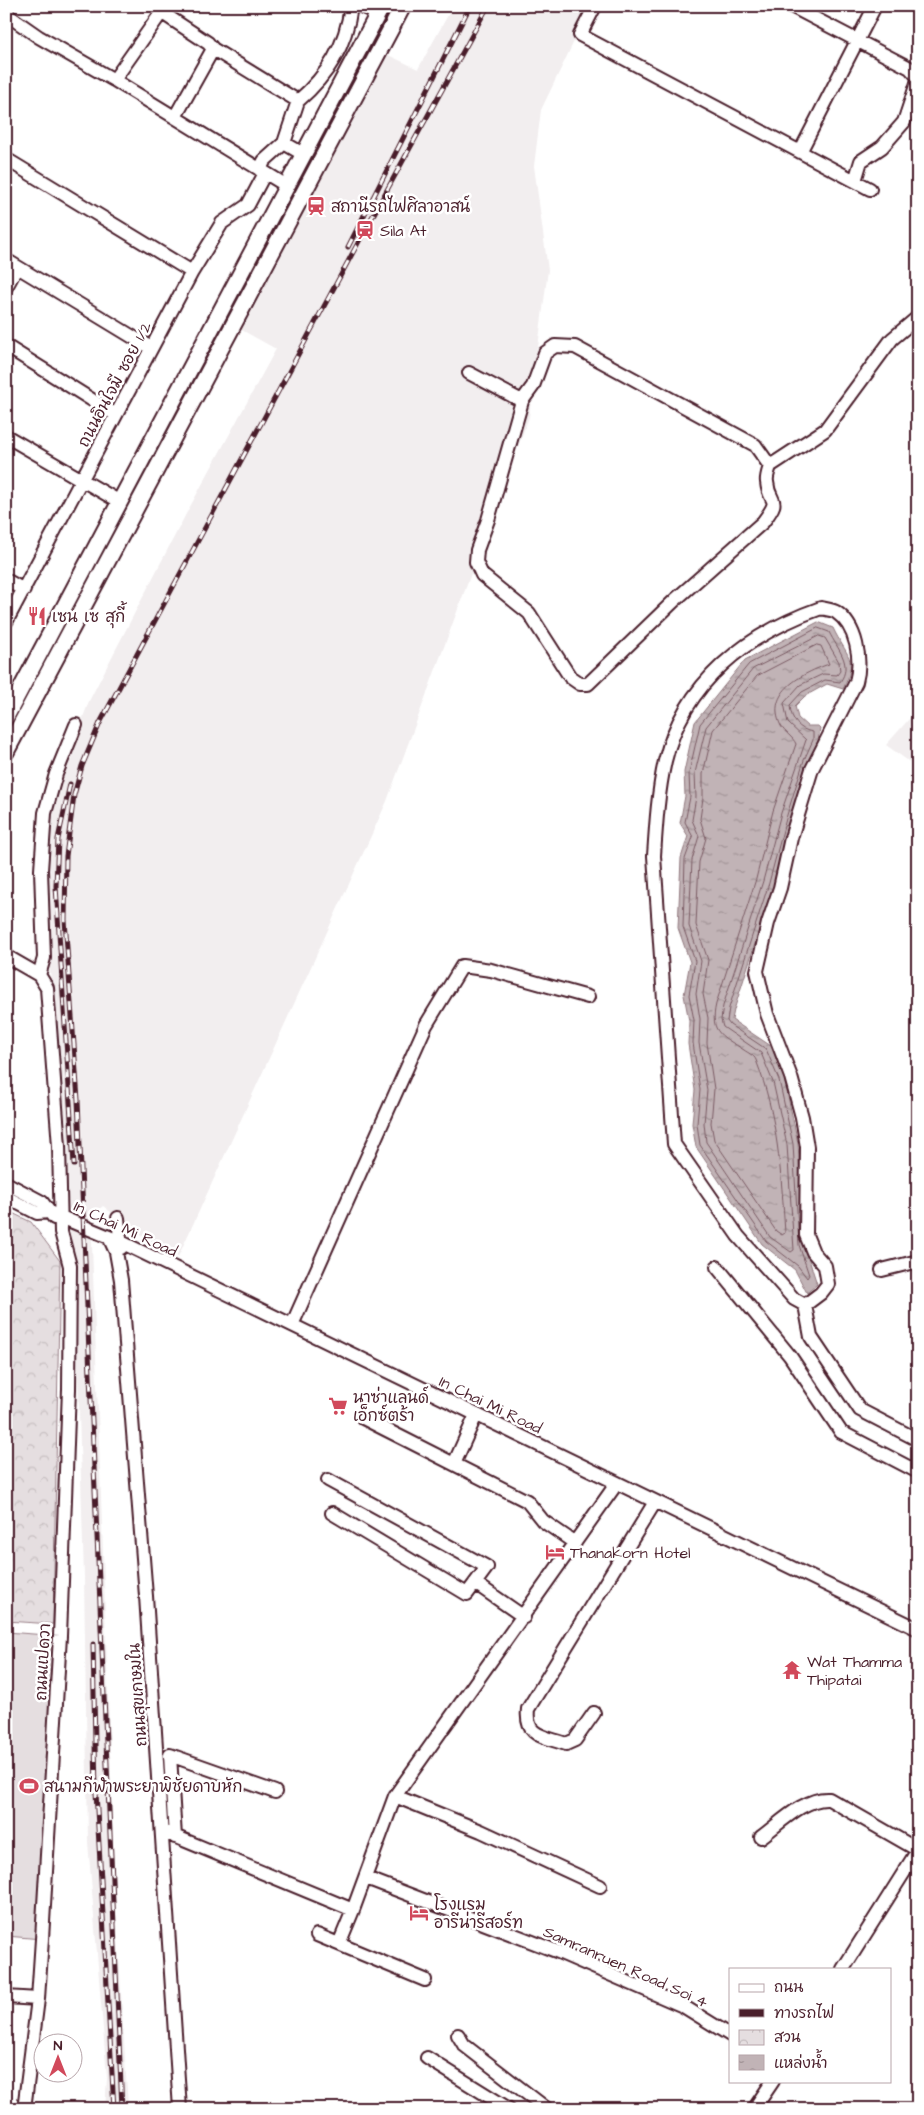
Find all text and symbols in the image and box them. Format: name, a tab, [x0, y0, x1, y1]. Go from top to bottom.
station icon: สถานีรถไฟศิลาอาสน์	[305, 195, 327, 217]
place label: สถานีรถไฟศิลาอาสน์	[331, 195, 470, 218]
station icon: Sila At	[354, 219, 376, 241]
place label: Sila At	[380, 220, 427, 242]
street label: ถนนอินใจมี ซอย 1/2	[72, 317, 157, 451]
place label: เซน เซ สุกี้	[52, 601, 128, 629]
restaurant icon: เซน เซ สุกี้	[26, 605, 48, 627]
street label: In Chai Mi Road	[70, 1195, 181, 1263]
street label: In Chai Mi Road	[435, 1370, 546, 1439]
place label: นาซ่าแลนด์ เอ็กซ์ตร้า	[353, 1386, 429, 1427]
supermarket icon: นาซ่าแลนด์ เอ็กซ์ตร้า	[327, 1395, 349, 1417]
hotel icon: Thanakorn Hotel	[544, 1541, 566, 1563]
place label: Thanakorn Hotel	[570, 1542, 691, 1564]
street label: ถนนแปดวา	[30, 1623, 56, 1701]
street label: ถนนสุขเกษมใน	[122, 1642, 154, 1747]
place label: Wat Thamma Thipatai	[807, 1651, 902, 1691]
temple icon: Wat Thamma Thipatai	[781, 1659, 803, 1681]
sports icon: สนามกีฬาพระยาพิชัยดาบหัก	[18, 1775, 40, 1797]
place label: สนามกีฬาพระยาพิชัยดาบหัก	[44, 1776, 243, 1798]
place label: โรงแรม อารีน่ารีสอร์ท	[434, 1893, 523, 1934]
hotel icon: โรงแรม อารีน่ารีสอร์ท	[408, 1902, 430, 1924]
street label: Samranruen Road Soi 4	[540, 1921, 711, 2013]
legend	[729, 1968, 892, 2082]
text: ถนน	[774, 1977, 803, 1998]
text: ทางรถไฟ	[774, 2003, 834, 2024]
text: สวน	[774, 2027, 801, 2048]
north arrow	[32, 2032, 82, 2082]
text: N	[54, 2036, 63, 2056]
text: แหล่งน้ำ	[774, 2049, 828, 2074]

